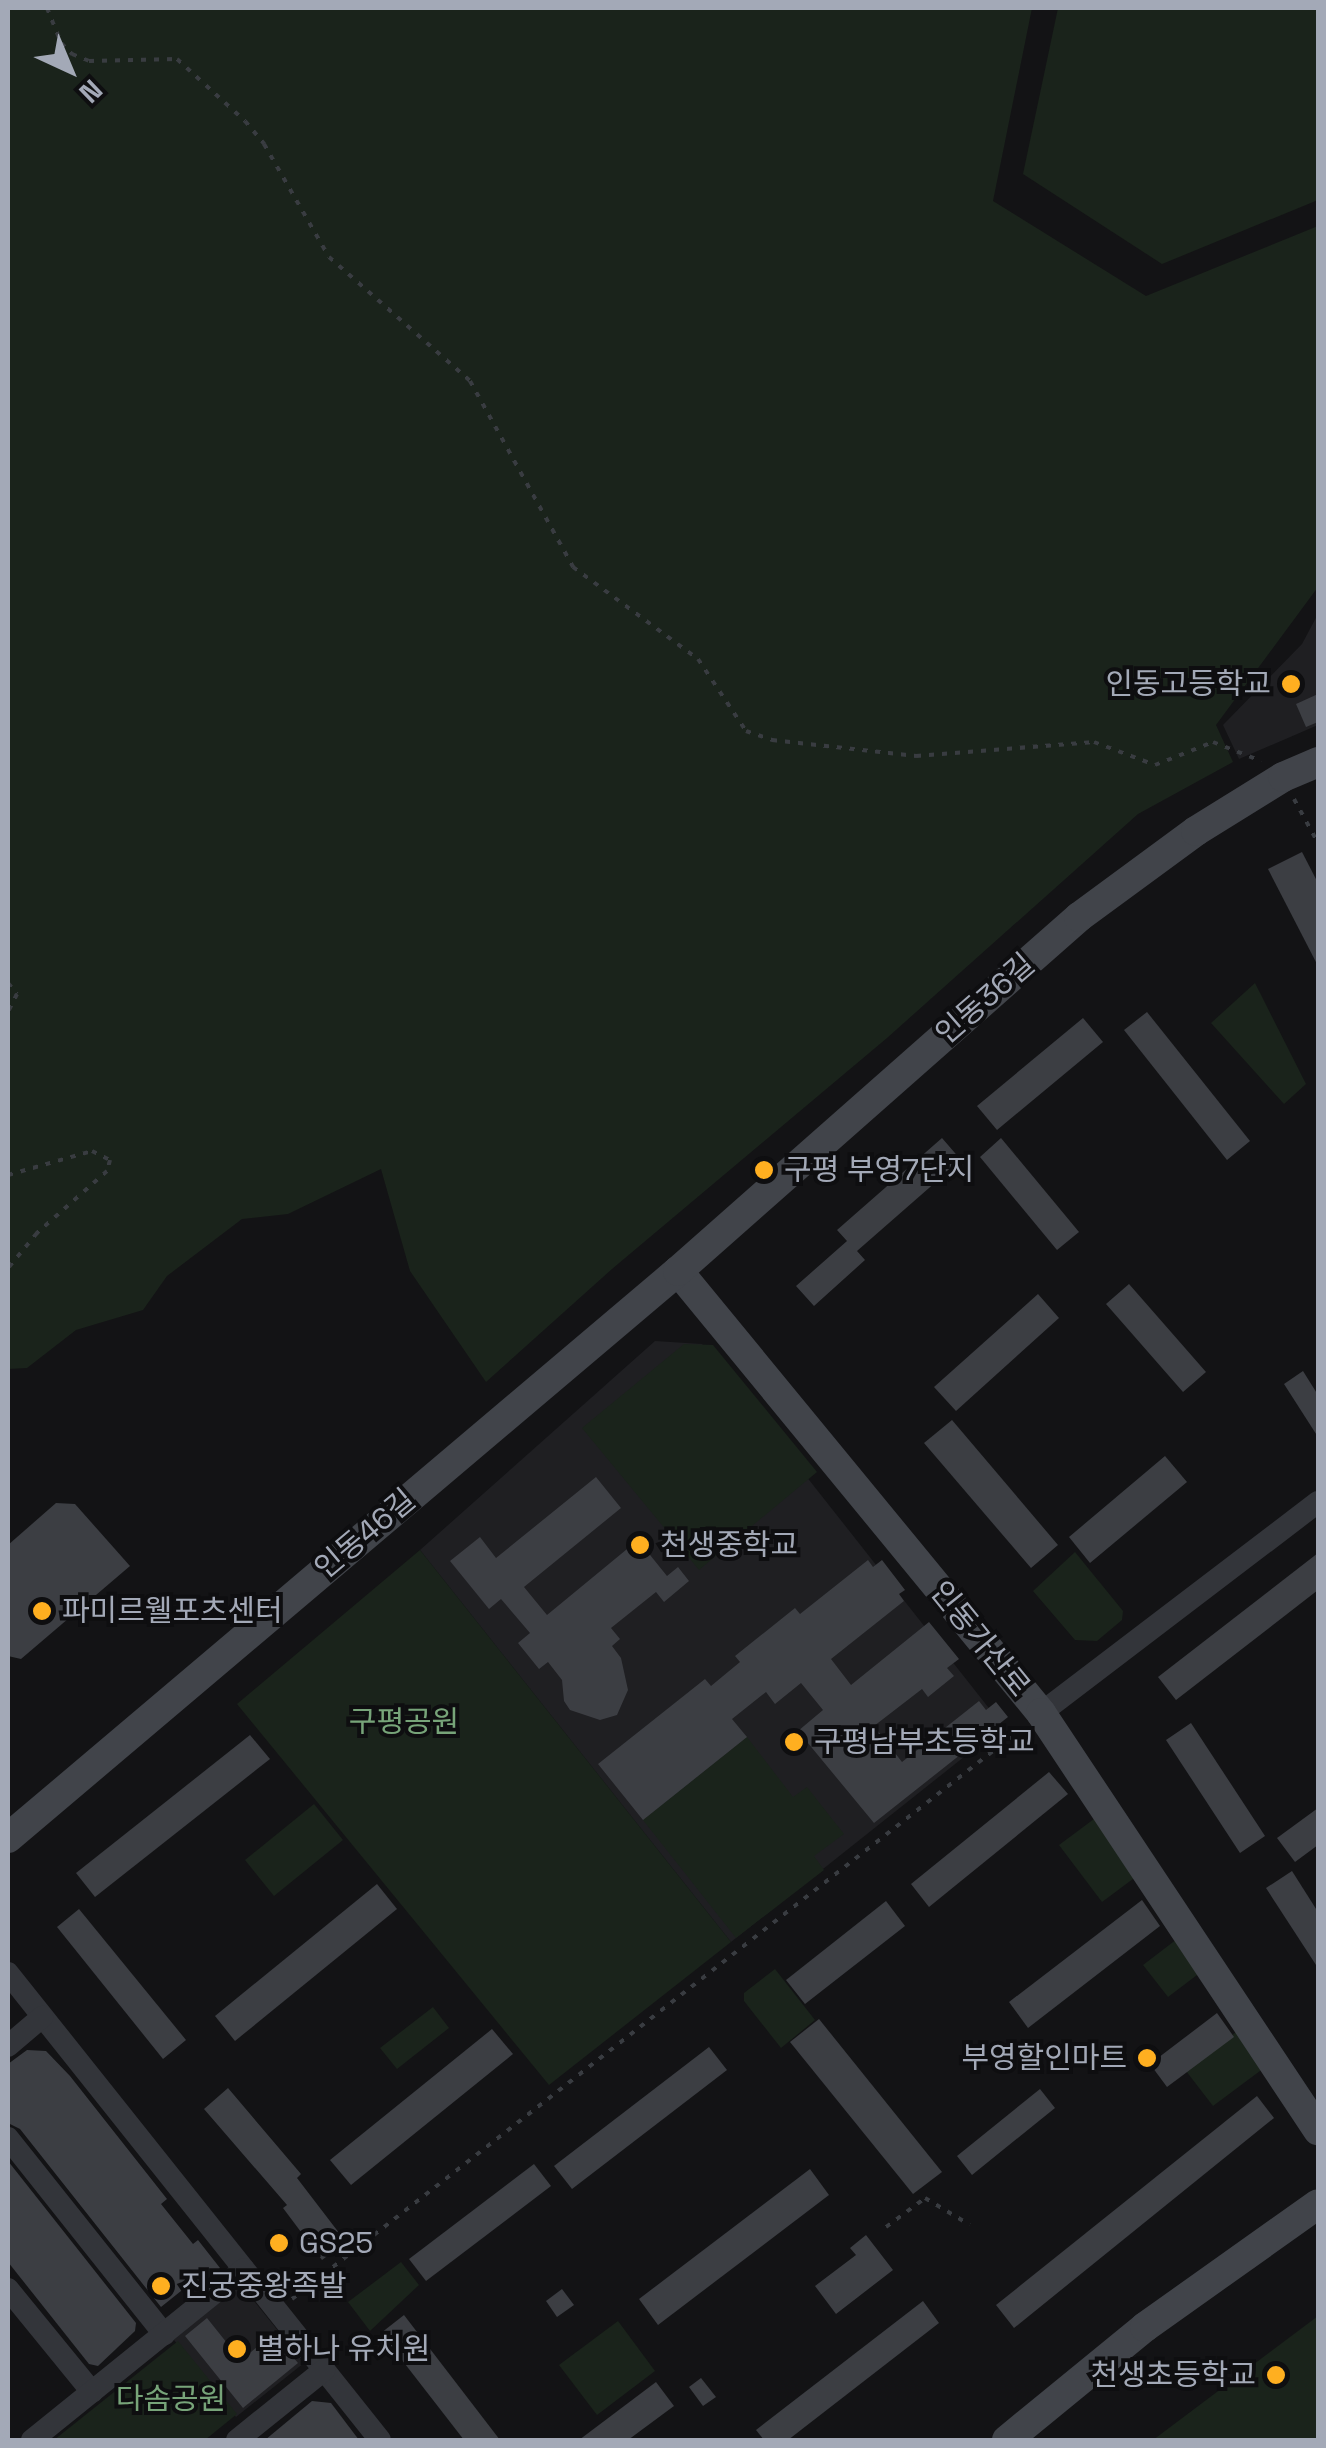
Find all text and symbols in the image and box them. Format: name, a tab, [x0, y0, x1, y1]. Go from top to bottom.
north arrow	[20, 20, 120, 120]
text: N	[72, 72, 110, 111]
place label: 인동고등학교	[1105, 666, 1271, 702]
marker: 인동고등학교	[1280, 673, 1302, 695]
street label: 인동36길	[928, 946, 1042, 1052]
place label: 구평 부영7단지	[784, 1152, 974, 1188]
marker: 구평 부영7단지	[753, 1159, 775, 1181]
street label: 인동46길	[308, 1482, 422, 1586]
place label: 천생중학교	[660, 1527, 798, 1563]
marker: 천생중학교	[629, 1534, 651, 1556]
street label: 인동가산로	[923, 1574, 1037, 1704]
place label: 파미르웰포츠센터	[62, 1593, 283, 1629]
marker: 파미르웰포츠센터	[31, 1600, 53, 1622]
park label: 구평공원	[349, 1704, 459, 1740]
place label: 구평남부초등학교	[814, 1724, 1035, 1760]
marker: 구평남부초등학교	[783, 1731, 805, 1753]
place label: 부영할인마트	[961, 2040, 1127, 2076]
marker: 부영할인마트	[1136, 2047, 1158, 2069]
place label: GS25	[299, 2225, 373, 2261]
marker: GS25	[268, 2232, 290, 2254]
place label: 진궁중왕족발	[181, 2268, 347, 2304]
marker: 진궁중왕족발	[150, 2275, 172, 2297]
place label: 별하나 유치원	[257, 2331, 430, 2367]
marker: 별하나 유치원	[226, 2338, 248, 2360]
place label: 천생초등학교	[1090, 2357, 1256, 2393]
marker: 천생초등학교	[1265, 2364, 1287, 2386]
park label: 다솜공원	[116, 2381, 226, 2417]

